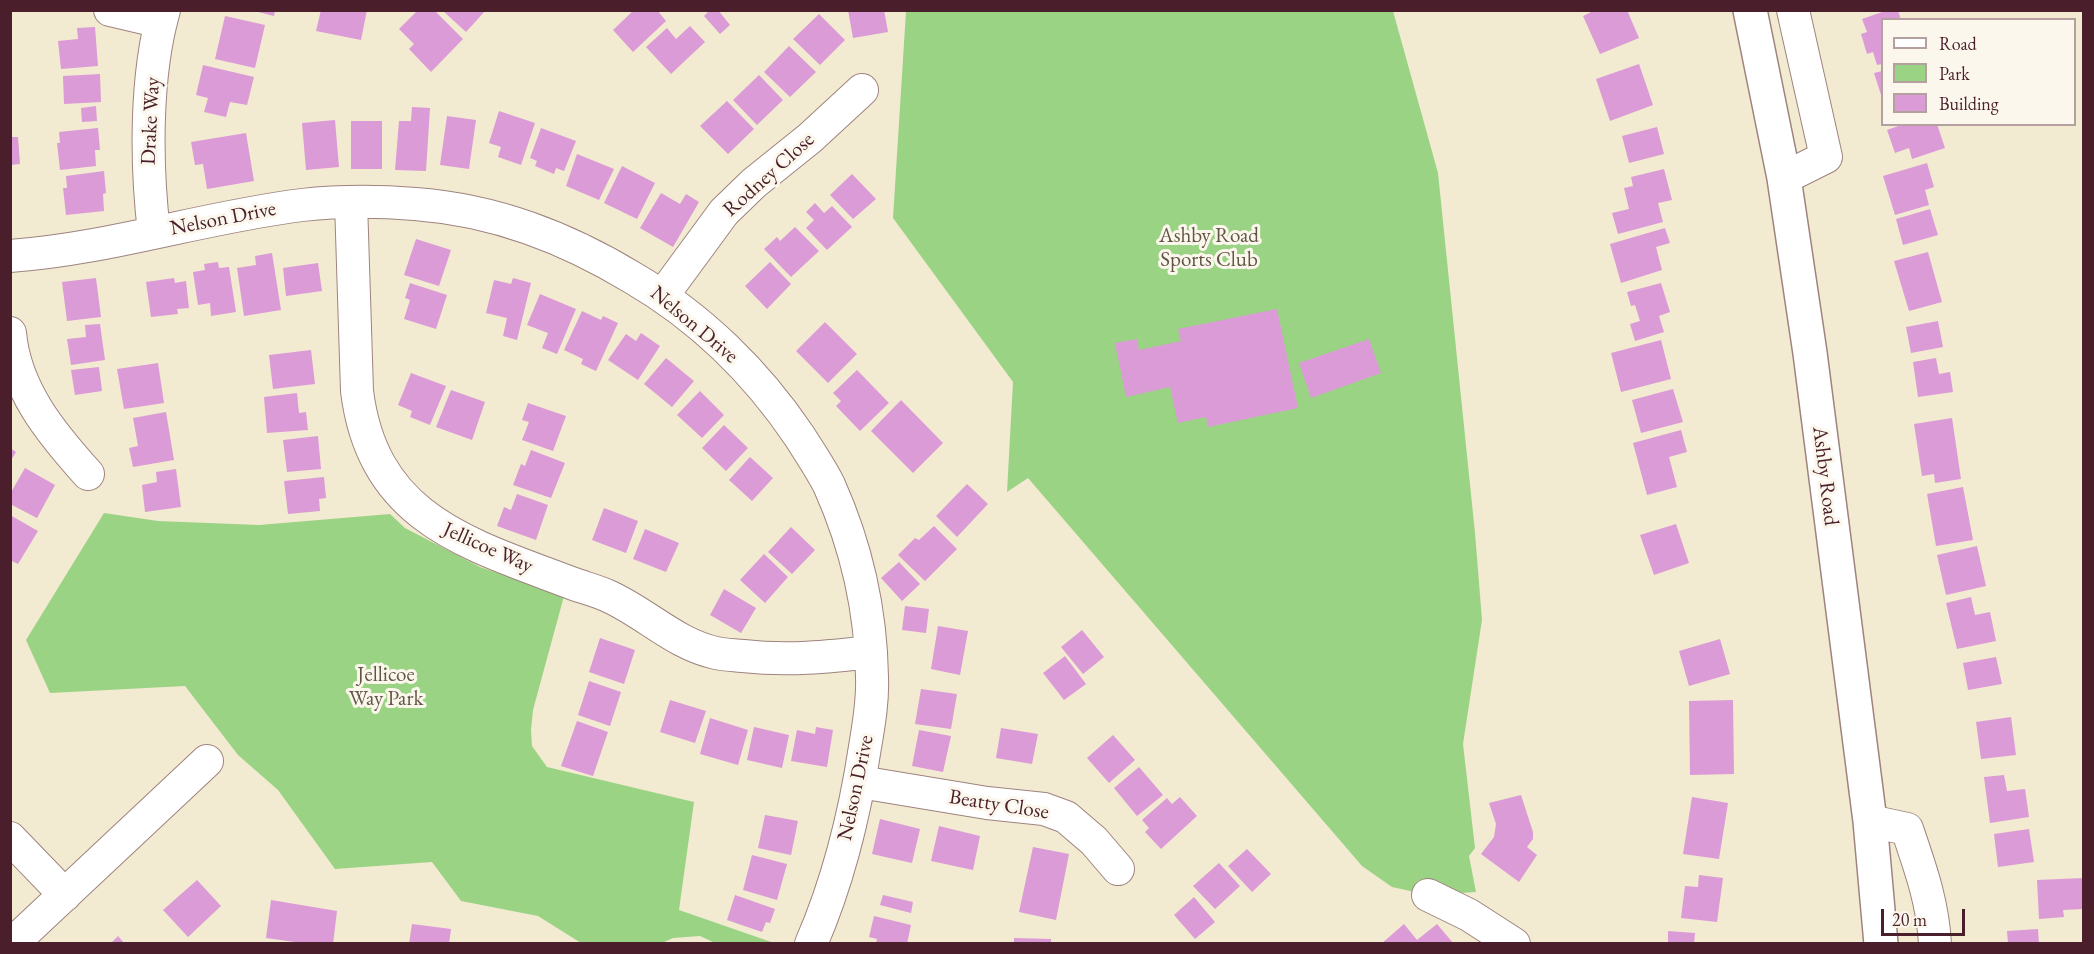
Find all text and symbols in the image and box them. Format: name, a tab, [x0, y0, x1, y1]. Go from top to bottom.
legend	[1881, 18, 2076, 126]
text: Road	[1939, 32, 1977, 55]
text: Park	[1939, 62, 1970, 85]
street label: Drake Way	[136, 76, 166, 166]
text: Building	[1939, 92, 1999, 115]
street label: Rodney Close	[718, 127, 820, 223]
street label: Nelson Drive	[168, 196, 278, 242]
park label: Ashby Road Sports Club	[1159, 223, 1259, 273]
street label: Nelson Drive	[645, 281, 743, 369]
street label: Ashby Road	[1806, 425, 1844, 527]
street label: Jellicoe Way	[439, 517, 537, 579]
park label: Jellicoe Way Park	[349, 662, 423, 712]
street label: Nelson Drive	[833, 733, 879, 843]
street label: Beatty Close	[947, 785, 1051, 825]
scale bar	[1884, 897, 1968, 935]
text: 20 m	[1892, 908, 1927, 931]

